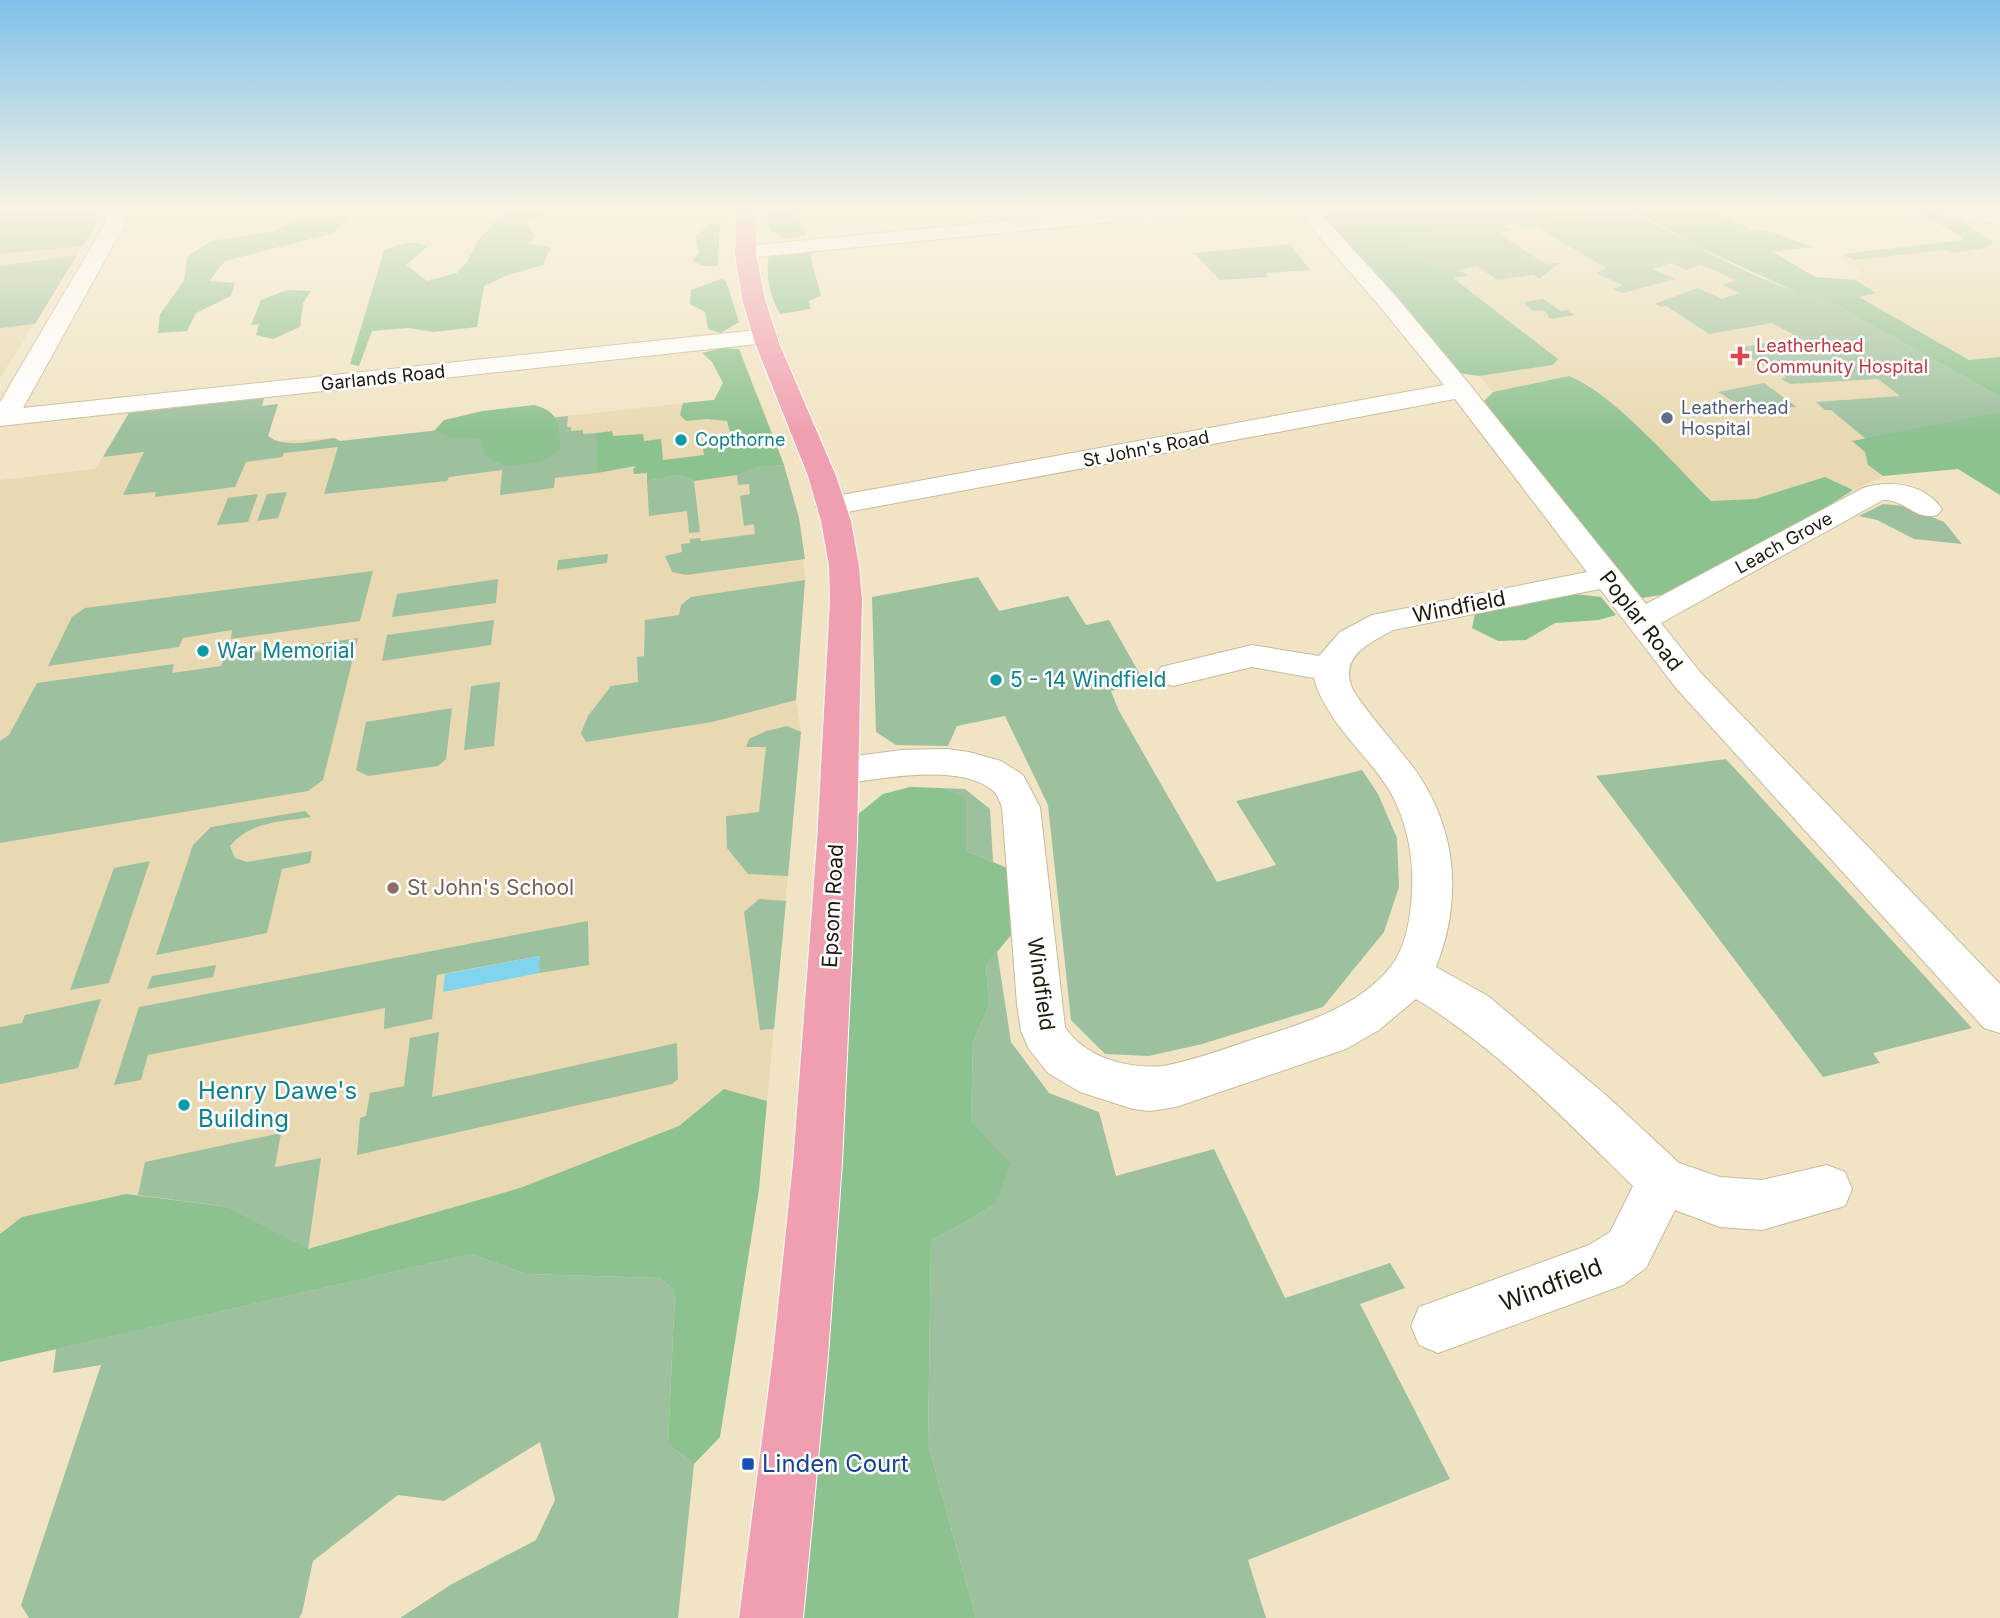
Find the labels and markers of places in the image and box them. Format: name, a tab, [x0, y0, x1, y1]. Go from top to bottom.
place label: Leatherhead Community Hospital	[1756, 335, 1928, 377]
marker: Leatherhead Community Hospital	[1730, 346, 1750, 366]
place label: Leatherhead Hospital	[1681, 397, 1788, 439]
marker: Leatherhead Hospital	[1659, 410, 1675, 426]
place label: Copthorne	[695, 429, 785, 450]
marker: Copthorne	[673, 432, 689, 448]
place label: War Memorial	[217, 638, 355, 663]
marker: War Memorial	[195, 643, 211, 659]
place label: 5 - 14 Windfield	[1010, 667, 1166, 692]
marker: 5 - 14 Windfield	[988, 672, 1004, 688]
place label: St John's School	[407, 875, 574, 900]
marker: St John's School	[385, 880, 401, 896]
place label: Henry Dawe's Building	[198, 1076, 357, 1133]
marker: Henry Dawe's Building	[176, 1097, 192, 1113]
place label: Linden Court	[762, 1449, 909, 1478]
marker: Linden Court	[740, 1456, 756, 1472]

